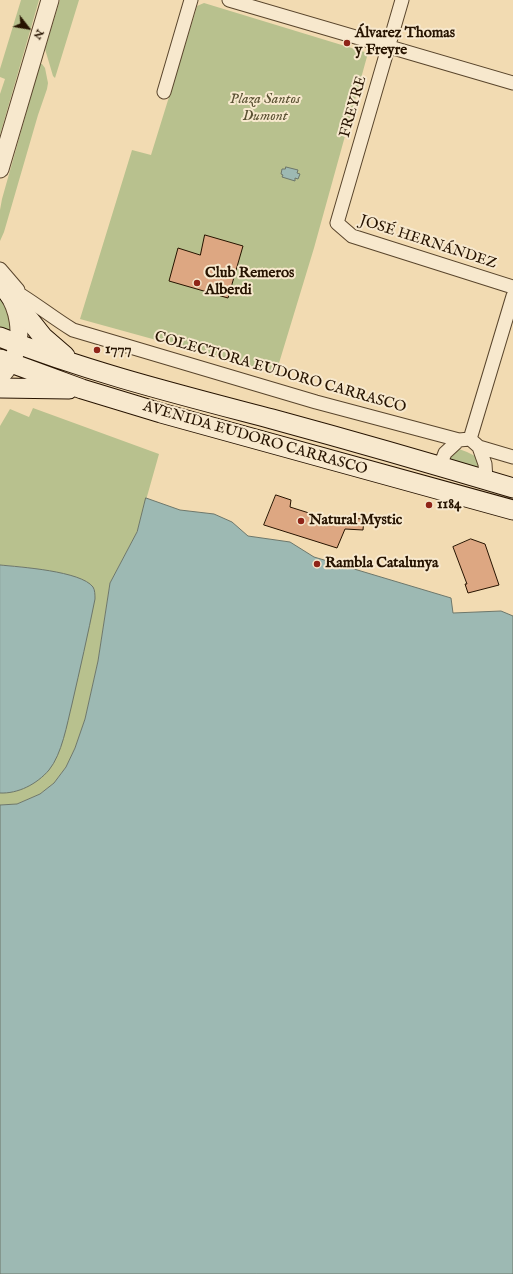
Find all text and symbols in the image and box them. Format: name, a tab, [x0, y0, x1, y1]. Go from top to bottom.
north arrow	[8, 8, 48, 48]
place label: Álvarez Thomas y Freyre	[355, 25, 455, 60]
text: N	[30, 26, 47, 42]
marker: Álvarez Thomas y Freyre	[342, 38, 352, 48]
street label: FREYRE	[337, 74, 371, 140]
park label: Plaza Santos Dumont	[230, 91, 300, 126]
street label: JOSÉ HERNÁNDEZ	[357, 212, 499, 274]
place label: Club Remeros Alberdi	[205, 265, 294, 300]
marker: Club Remeros Alberdi	[192, 278, 202, 288]
street label: COLECTORA EUDORO CARRASCO	[152, 328, 408, 418]
place label: 1777	[105, 341, 132, 359]
marker: 1777	[92, 345, 102, 355]
street label: AVENIDA EUDORO CARRASCO	[141, 398, 369, 480]
place label: 1184	[437, 496, 461, 514]
marker: 1184	[424, 500, 434, 510]
place label: Natural Mystic	[309, 512, 402, 530]
marker: Natural Mystic	[296, 516, 306, 526]
place label: Rambla Catalunya	[325, 555, 438, 573]
marker: Rambla Catalunya	[312, 559, 322, 569]

